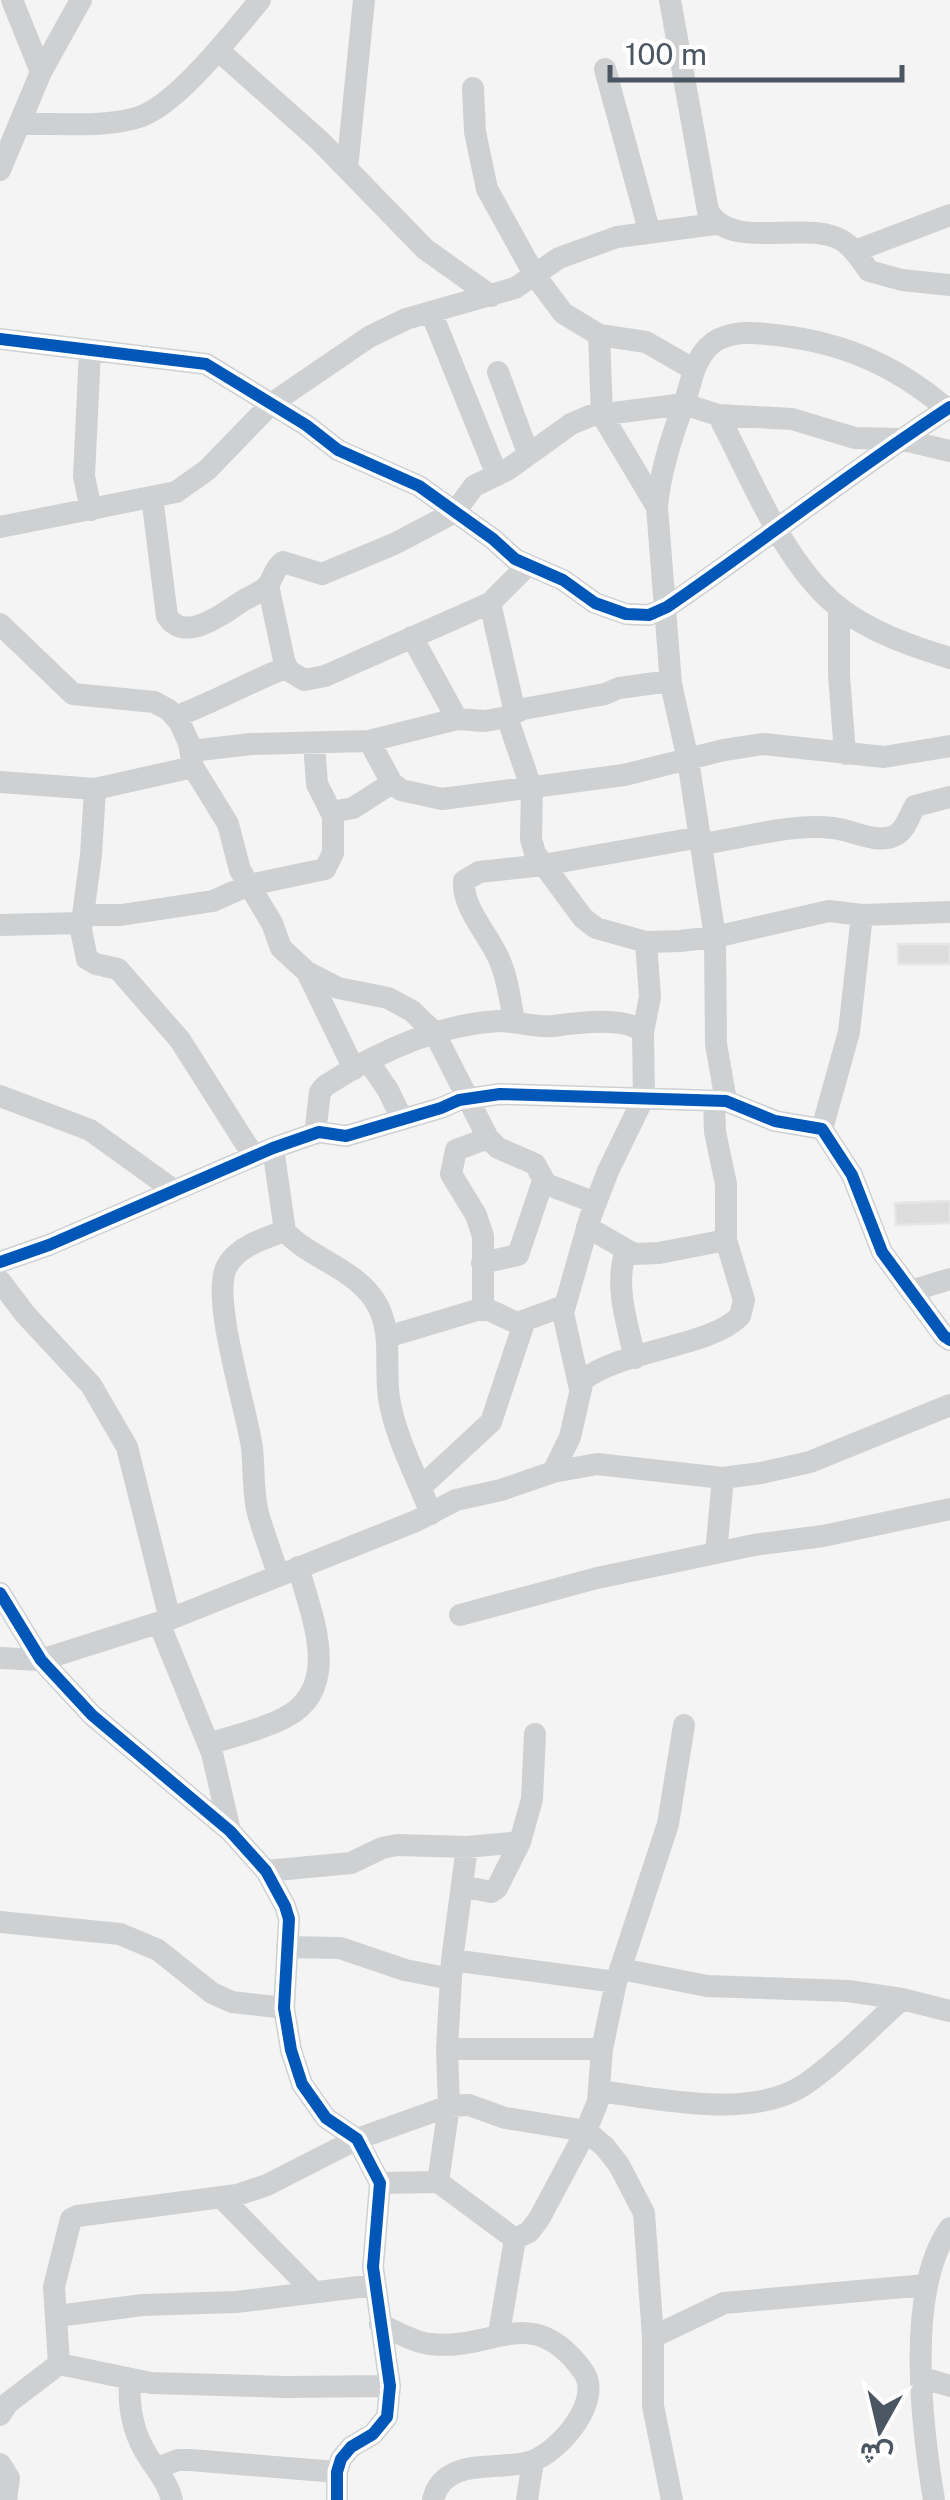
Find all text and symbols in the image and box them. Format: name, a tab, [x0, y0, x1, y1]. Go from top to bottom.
scale bar	[610, 20, 902, 82]
text: 100 m	[625, 36, 707, 72]
north arrow	[830, 2380, 930, 2480]
text: ش	[857, 2436, 896, 2474]

